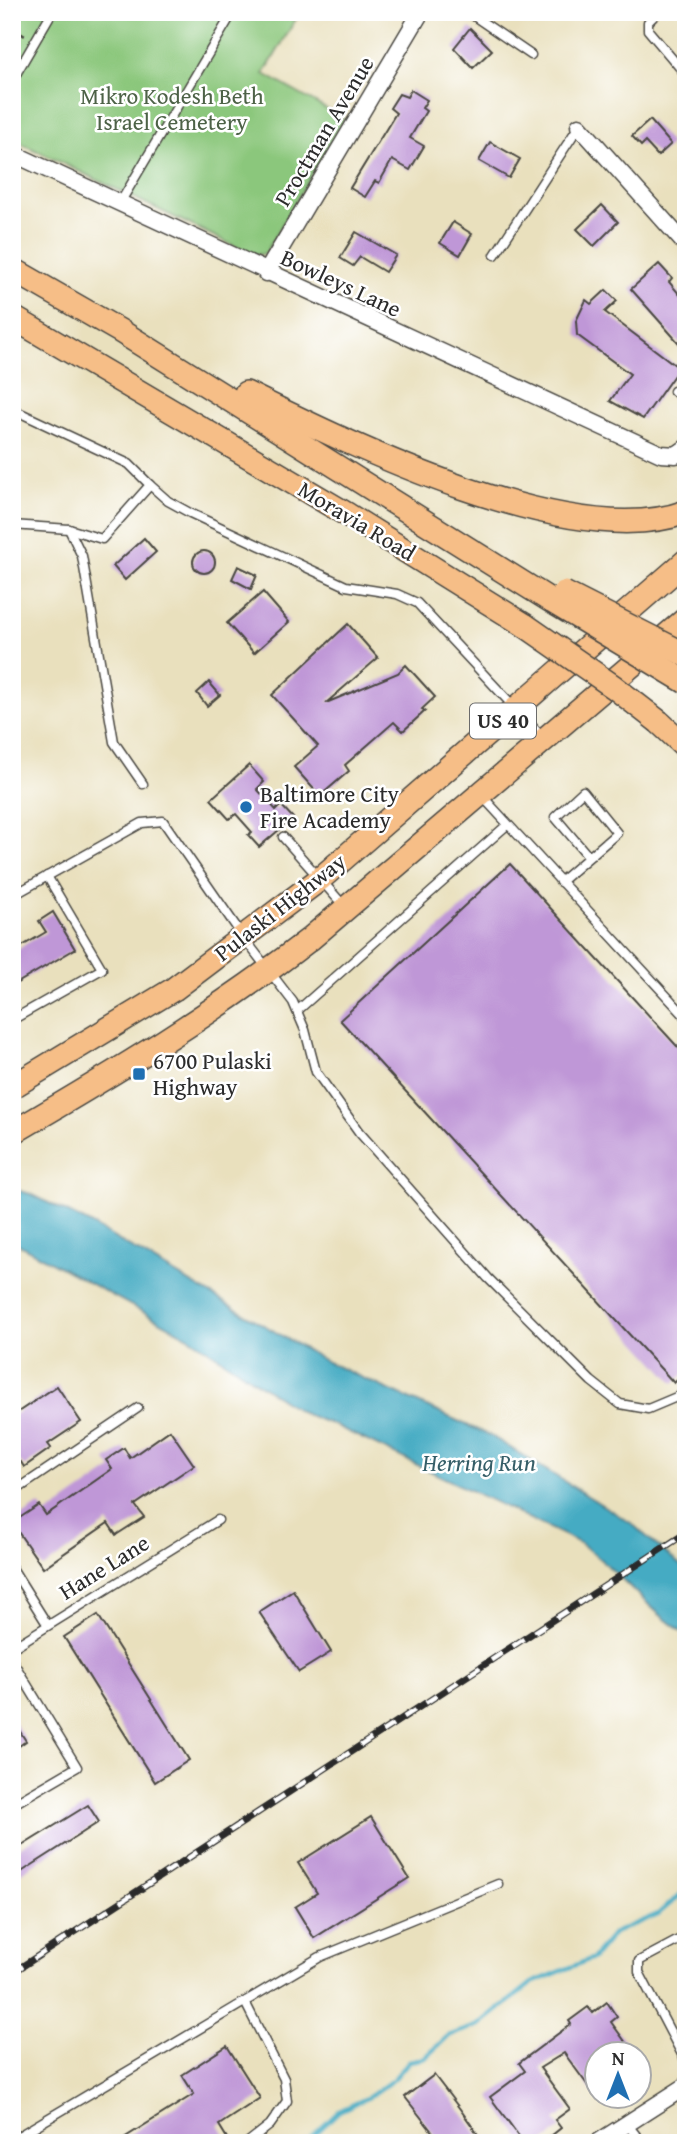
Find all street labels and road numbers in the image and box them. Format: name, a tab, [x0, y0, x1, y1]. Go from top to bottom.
street label: Proctman Avenue	[266, 49, 381, 212]
street label: Bowleys Lane	[276, 240, 407, 325]
street label: Moravia Road	[292, 472, 423, 569]
road number: US 40	[470, 704, 536, 738]
street label: Pulaski Highway	[207, 844, 353, 969]
street label: Hane Lane	[52, 1526, 155, 1607]

